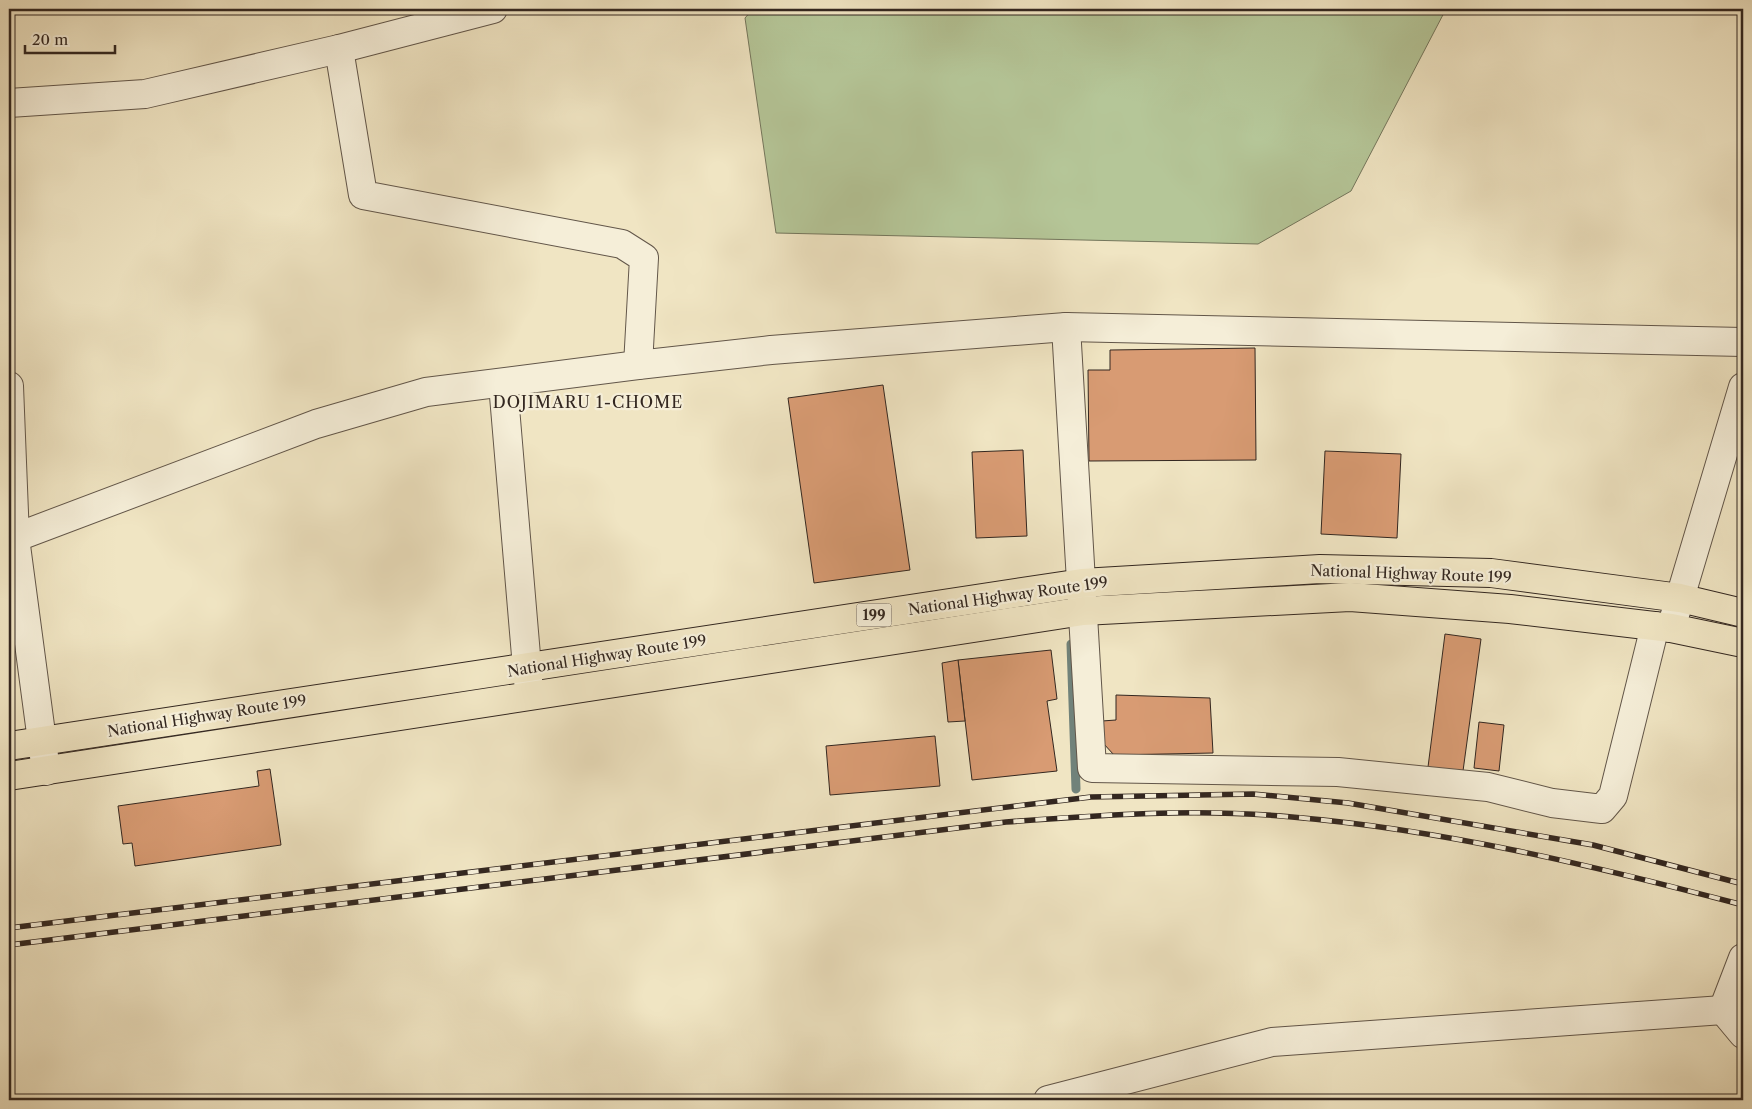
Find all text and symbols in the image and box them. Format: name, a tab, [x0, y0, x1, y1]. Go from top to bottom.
scale bar	[25, 22, 115, 54]
text: 20 m	[32, 30, 68, 49]
district label: DOJIMARU 1-CHOME	[493, 392, 683, 412]
street label: National Highway Route 199	[1310, 560, 1512, 587]
street label: National Highway Route 199	[907, 572, 1109, 619]
road number: 199	[856, 604, 892, 626]
street label: National Highway Route 199	[506, 630, 708, 681]
street label: National Highway Route 199	[106, 690, 308, 741]

